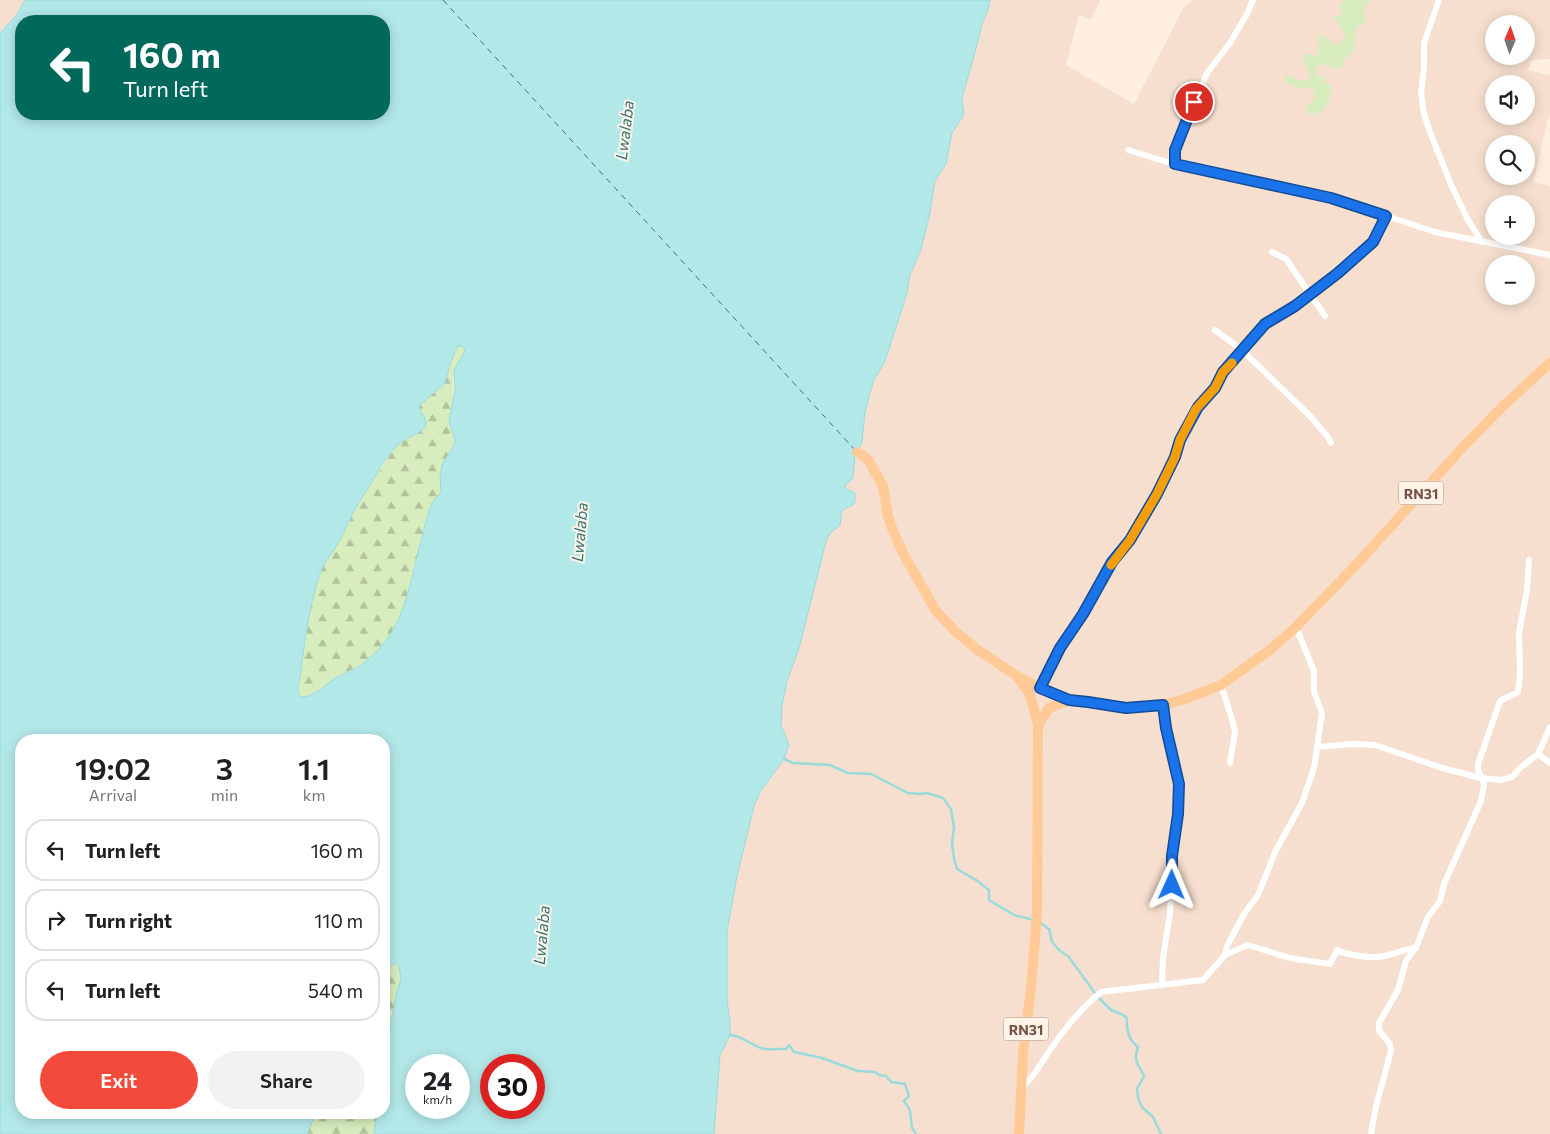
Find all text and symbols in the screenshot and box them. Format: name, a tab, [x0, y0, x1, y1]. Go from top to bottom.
north arrow	[1485, 15, 1535, 65]
map controls	[1485, 15, 1535, 305]
text: 160 m	[123, 32, 221, 75]
icon: left	[40, 35, 105, 100]
text: Turn left	[123, 75, 208, 102]
button: sound	[1485, 75, 1535, 125]
pin	[1173, 81, 1215, 123]
icon: arrive	[1180, 88, 1208, 116]
water label: Lwalaba	[611, 99, 637, 161]
button: search	[1485, 135, 1535, 185]
button: +	[1485, 195, 1535, 245]
button: −	[1485, 255, 1535, 305]
road number: RN31	[1398, 482, 1444, 504]
water label: Lwalaba	[567, 501, 591, 563]
text: 19:02	[75, 749, 151, 786]
text: 3	[216, 749, 233, 786]
text: 1.1	[298, 749, 330, 786]
text: Arrival	[89, 785, 137, 804]
text: min	[211, 785, 238, 804]
text: km	[303, 785, 325, 804]
icon: left	[42, 836, 70, 864]
text: Turn left	[85, 839, 160, 862]
text: 160 m	[311, 839, 363, 862]
position arrow	[1145, 858, 1197, 910]
water label: Lwalaba	[529, 904, 553, 966]
icon: right	[42, 906, 70, 934]
text: Turn right	[85, 909, 172, 932]
text: 110 m	[314, 909, 363, 932]
icon: left	[42, 976, 70, 1004]
text: Turn left	[85, 979, 160, 1002]
text: 540 m	[308, 979, 363, 1002]
road number: RN31	[1004, 1018, 1048, 1040]
button: Exit	[40, 1051, 198, 1109]
button: Share	[208, 1051, 365, 1109]
speed limit sign: 30	[480, 1054, 545, 1119]
text: 24	[423, 1065, 452, 1095]
text: km/h	[423, 1092, 452, 1106]

